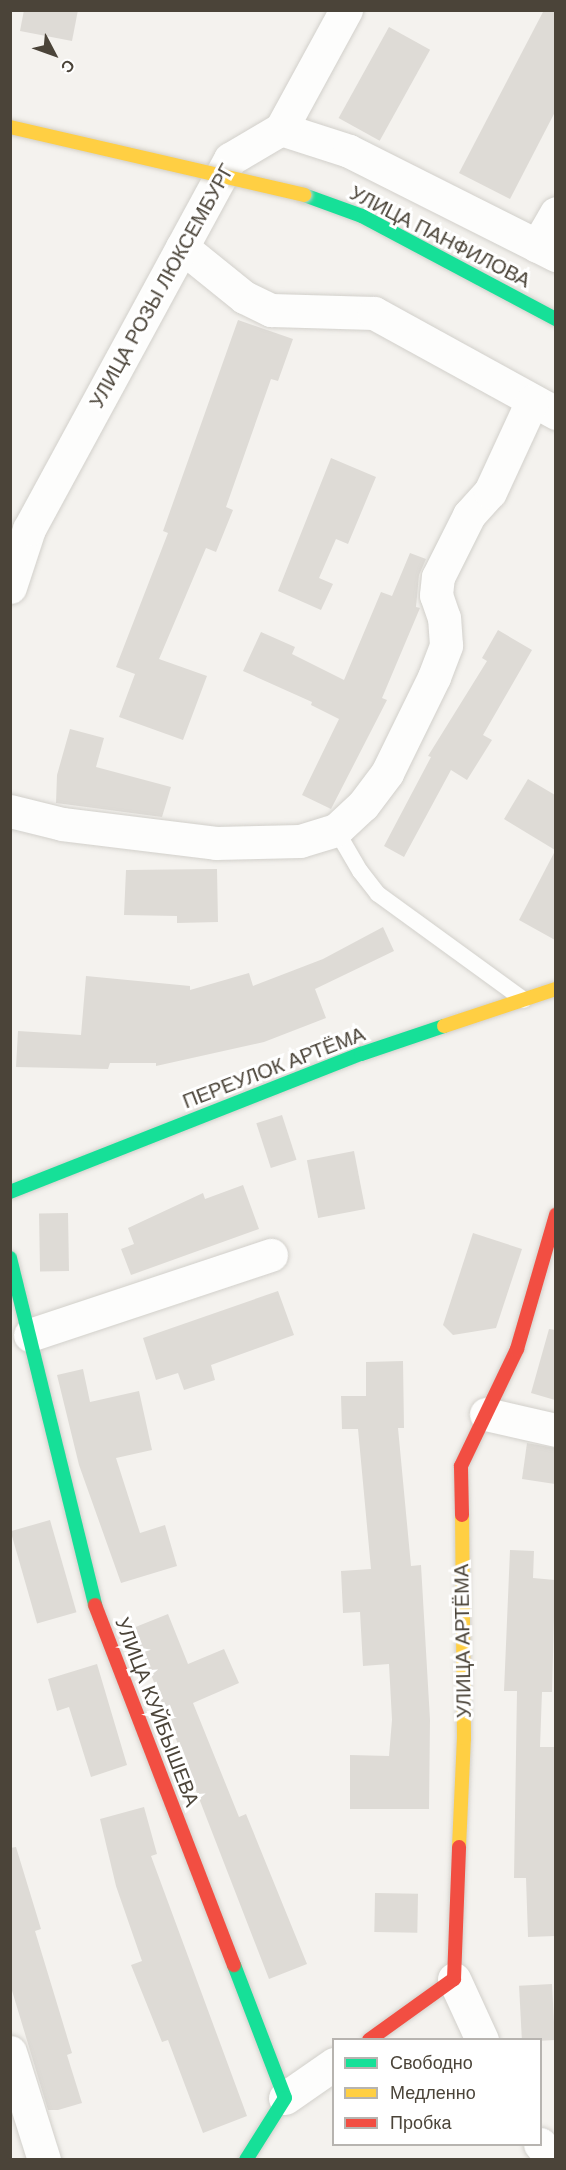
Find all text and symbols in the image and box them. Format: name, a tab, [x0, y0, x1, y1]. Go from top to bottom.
north arrow	[24, 24, 84, 84]
text: С	[56, 55, 80, 77]
street label: УЛИЦА РОЗЫ ЛЮКСЕМБУРГ	[85, 160, 239, 412]
street label: УЛИЦА ПАНФИЛОВА	[346, 181, 534, 293]
street label: ПЕРЕУЛОК АРТЁМА	[179, 1022, 369, 1114]
street label: УЛИЦА АРТЁМА	[450, 1564, 476, 1718]
street label: УЛИЦА КУЙБЫШЕВА	[110, 1614, 204, 1810]
legend	[332, 2038, 542, 2146]
text: Свободно	[390, 2051, 473, 2075]
text: Медленно	[390, 2081, 476, 2105]
text: Пробка	[390, 2111, 452, 2135]

